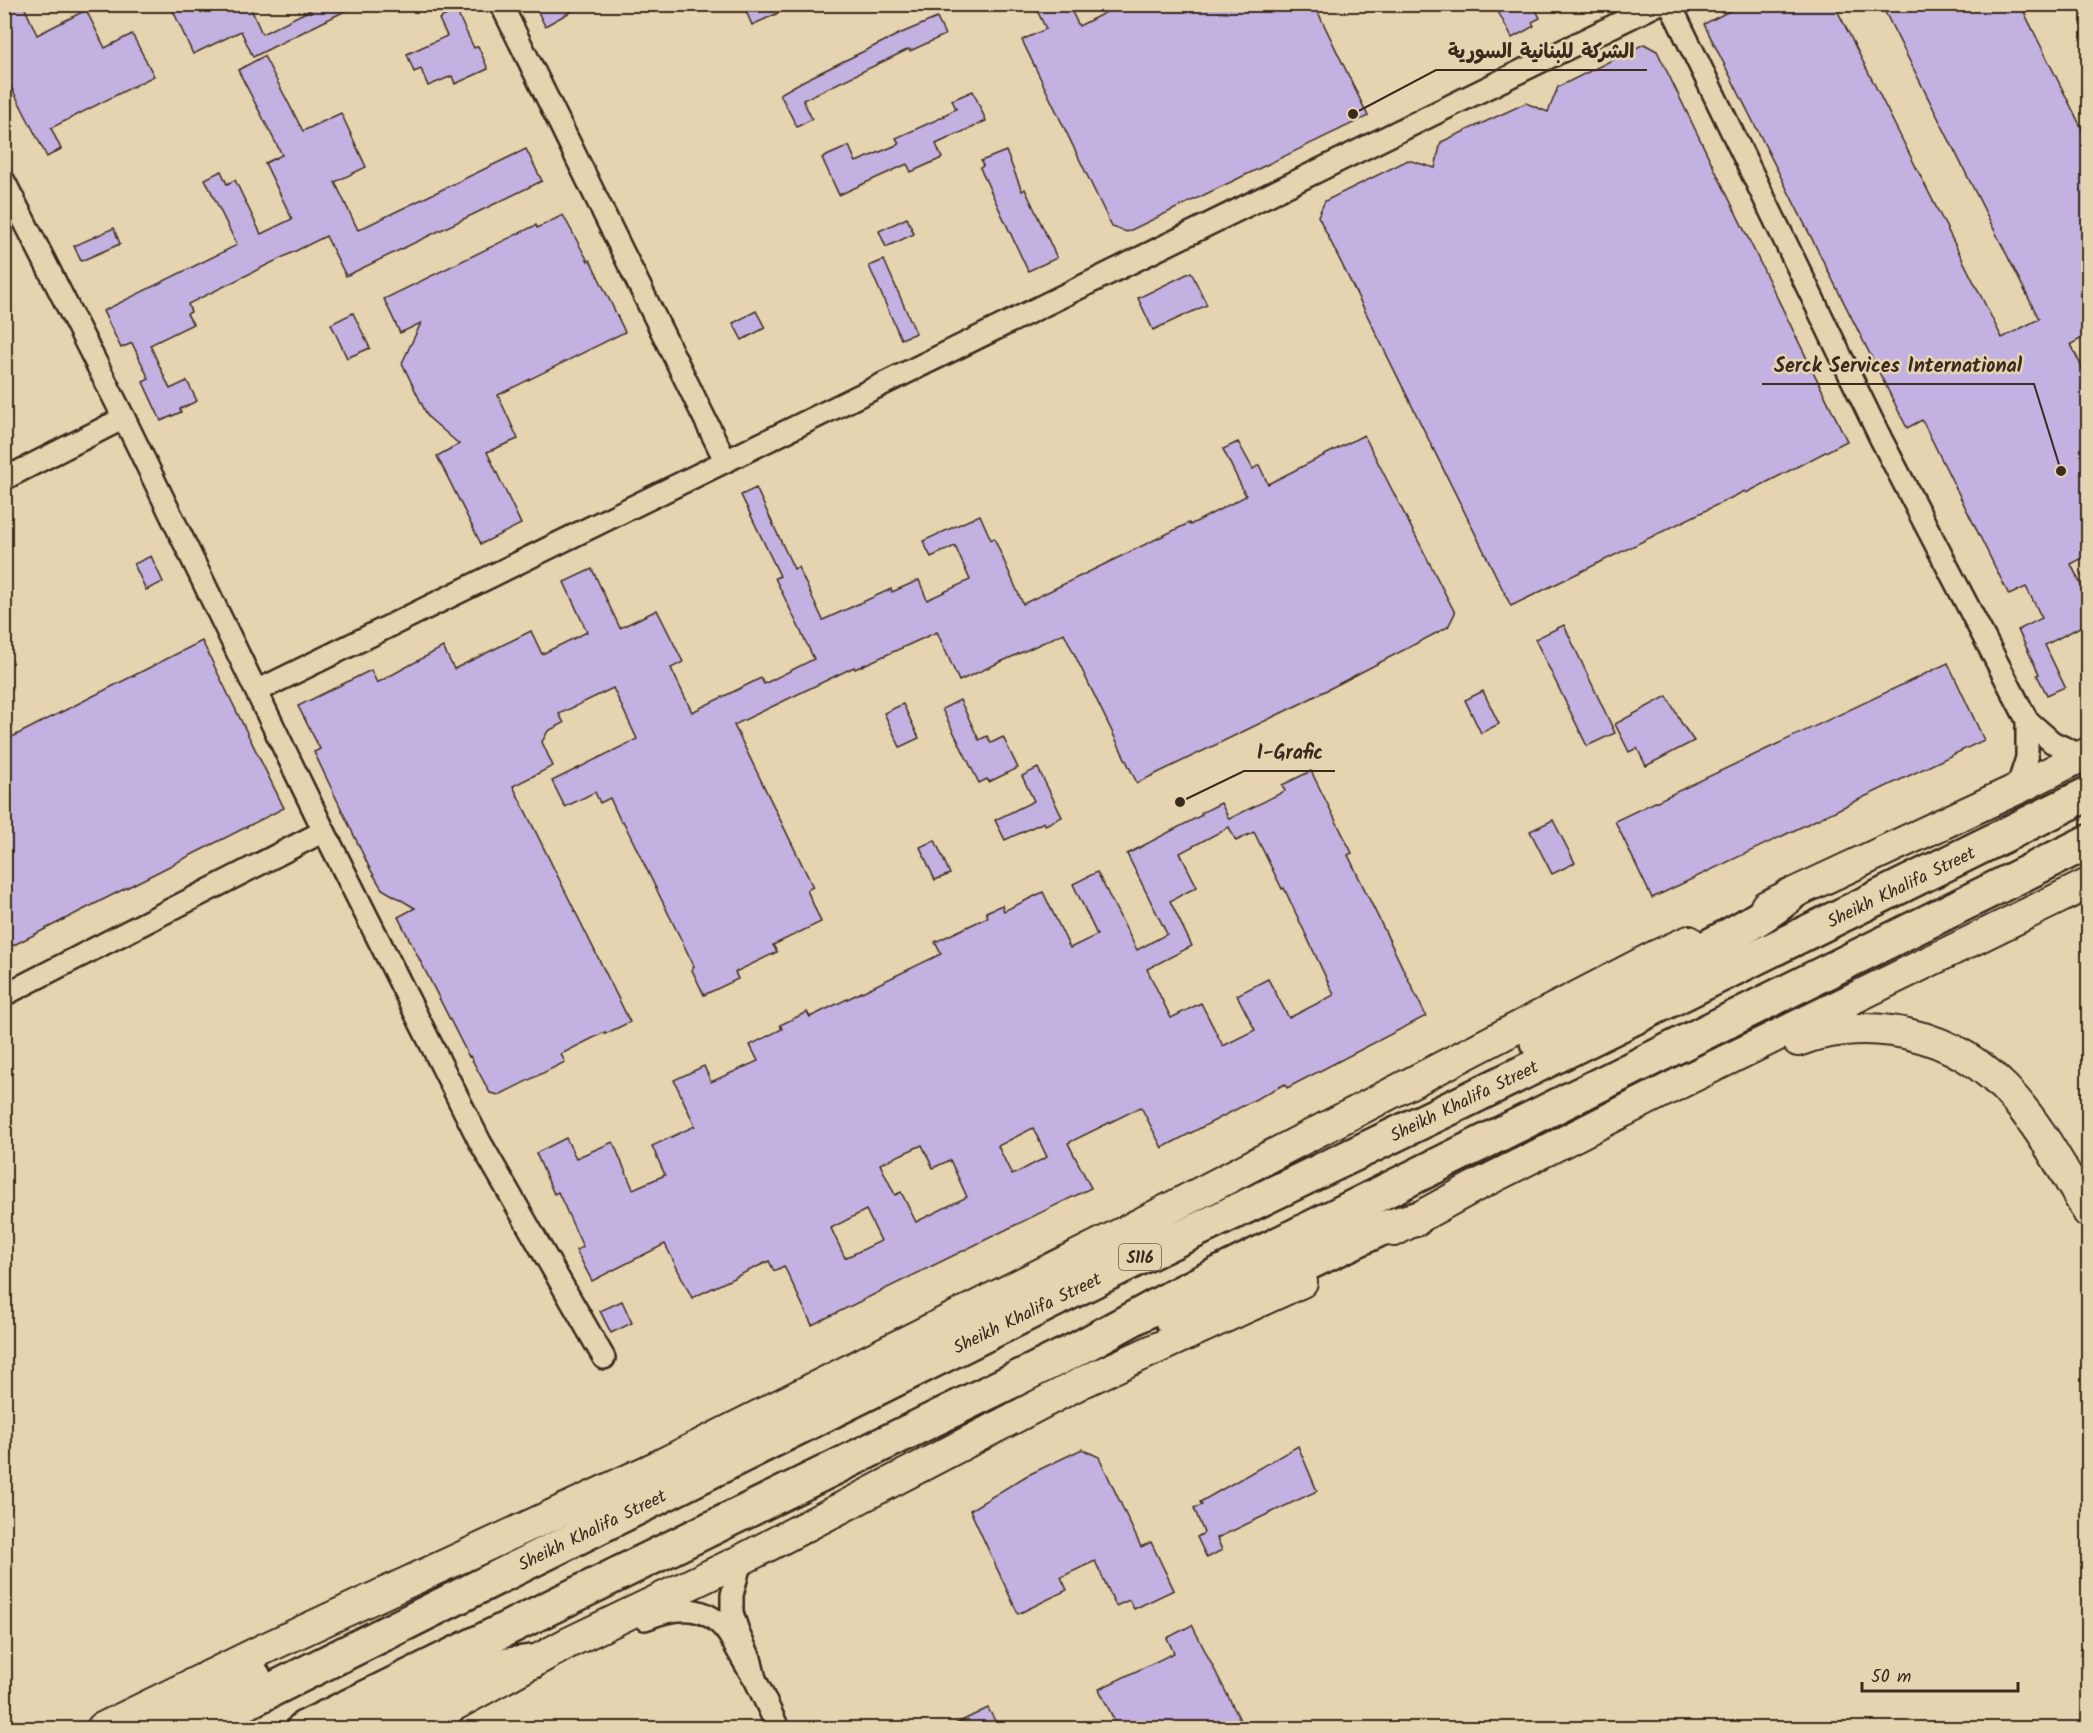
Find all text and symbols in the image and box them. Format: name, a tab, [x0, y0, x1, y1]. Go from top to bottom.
callout: الشركة للبنانية السورية	[1436, 32, 1647, 70]
text: الشركة للبنانية السورية	[1448, 37, 1634, 69]
callout: Serck Services International	[1762, 346, 2034, 384]
text: Serck Services International	[1774, 351, 2023, 383]
callout: I-Grafic	[1244, 733, 1335, 771]
text: I-Grafic	[1257, 738, 1323, 770]
street label: Sheikh Khalifa Street	[1822, 839, 1982, 937]
street label: Sheikh Khalifa Street	[1385, 1053, 1545, 1151]
road number: S116	[1119, 1244, 1161, 1270]
street label: Sheikh Khalifa Street	[948, 1265, 1108, 1363]
street label: Sheikh Khalifa Street	[513, 1482, 673, 1580]
scale bar	[1862, 1655, 2018, 1693]
text: 50 m	[1871, 1663, 1911, 1692]

